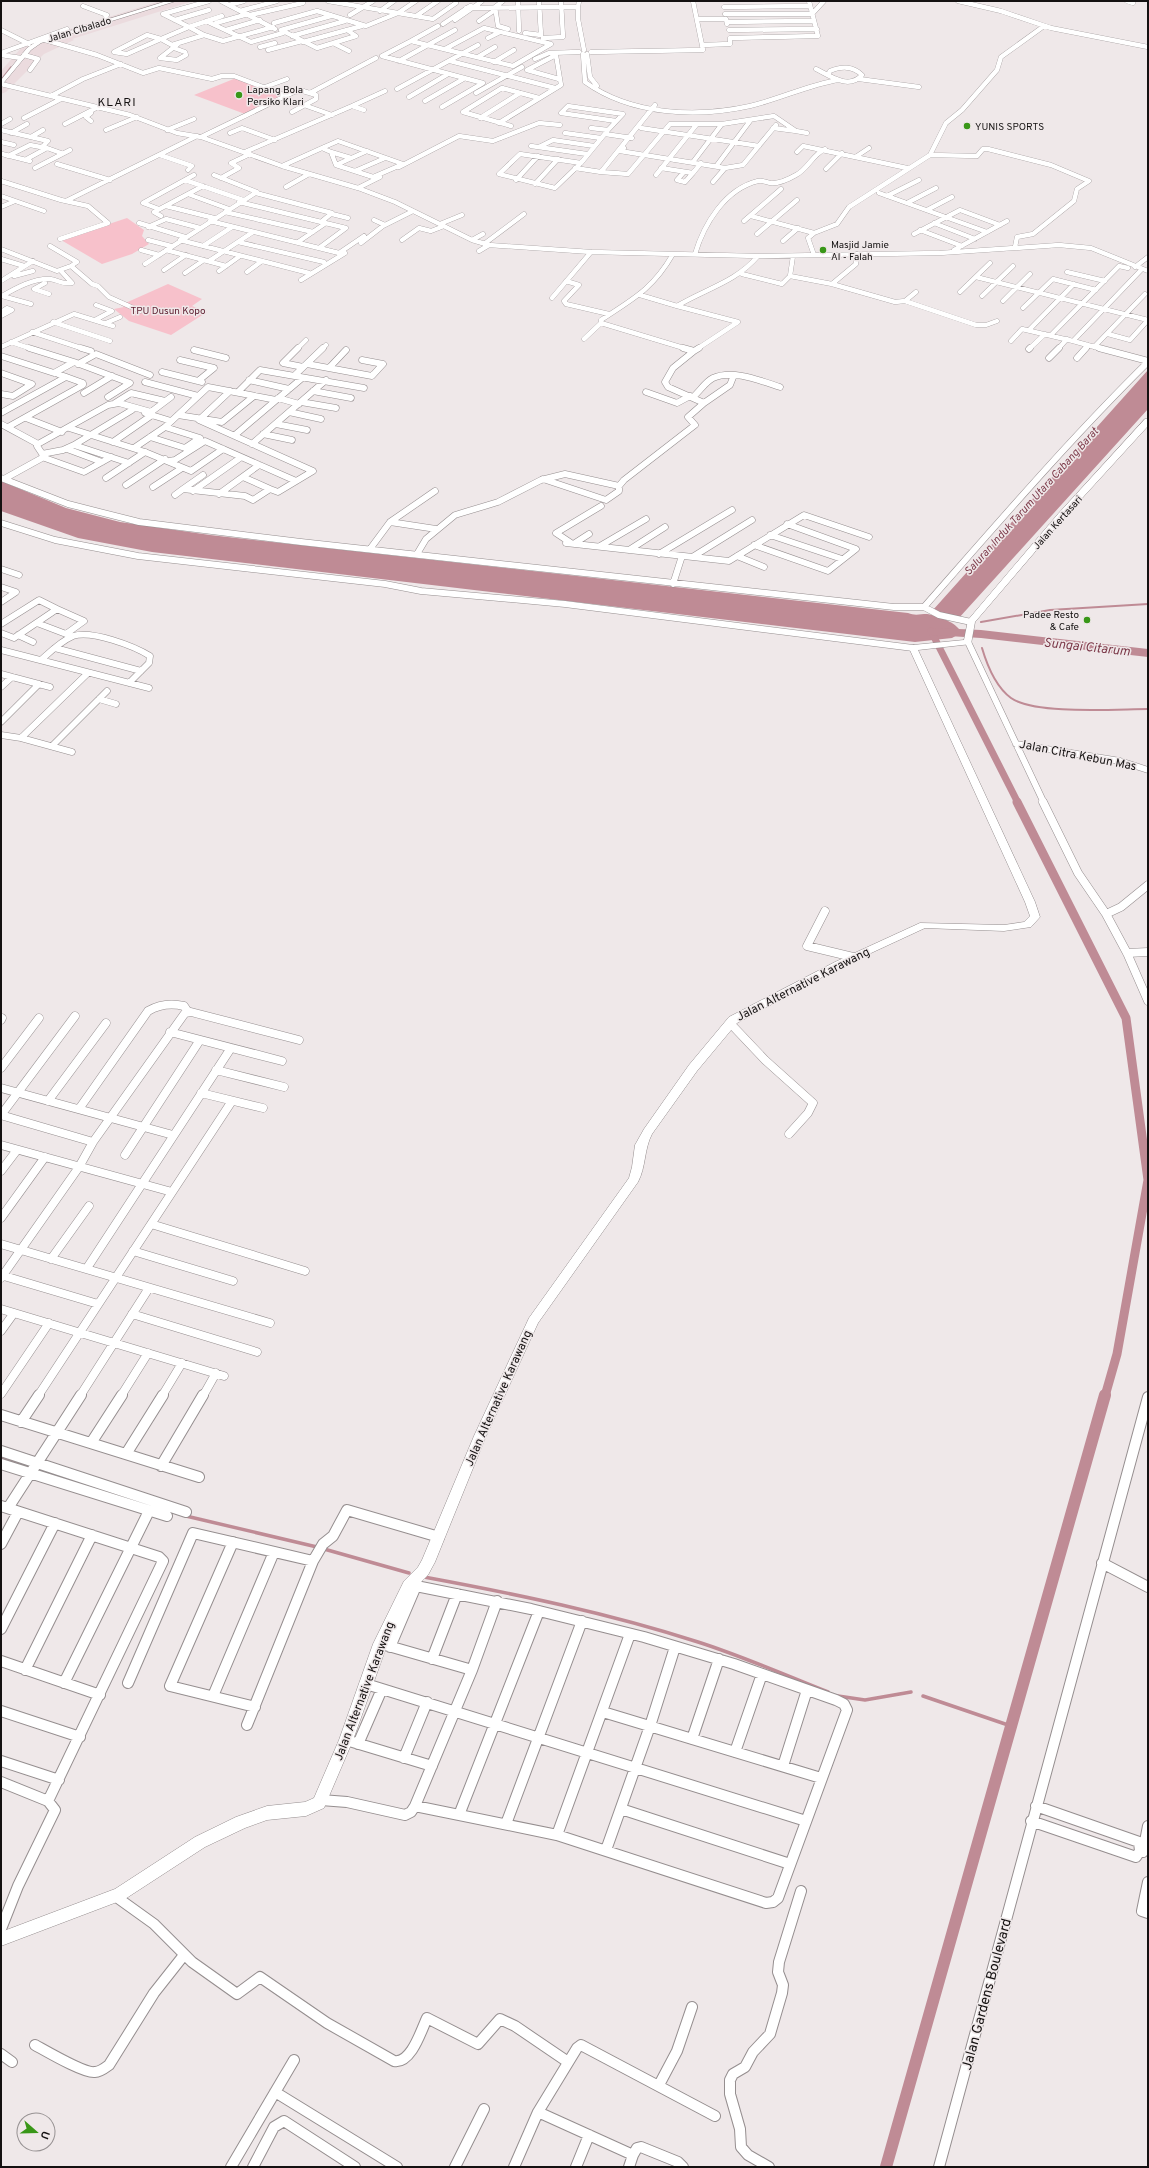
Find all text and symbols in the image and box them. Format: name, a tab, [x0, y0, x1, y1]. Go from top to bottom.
street label: Jalan Cibalado	[46, 14, 113, 46]
place label: Lapang Bola Persiko Klari	[247, 84, 304, 109]
marker: Lapang Bola Persiko Klari	[234, 90, 244, 100]
district label: KLARI	[97, 95, 137, 111]
marker: YUNIS SPORTS	[962, 121, 972, 131]
place label: YUNIS SPORTS	[975, 121, 1044, 134]
place label: Masjid Jamie Al - Falah	[831, 239, 889, 264]
marker: Masjid Jamie Al - Falah	[818, 245, 828, 255]
park label: TPU Dusun Kopo	[130, 305, 206, 318]
water label: Saluran Induk Tarum Utara Cabang Barat	[962, 424, 1103, 578]
street label: Jalan Kertasari	[1031, 493, 1086, 553]
place label: Padee Resto & Cafe	[1023, 609, 1079, 634]
marker: Padee Resto & Cafe	[1082, 615, 1092, 625]
water label: Sungai Citarum	[1043, 636, 1131, 661]
street label: Jalan Citra Kebun Mas	[1018, 737, 1138, 775]
street label: Jalan Alternative Karawang	[734, 944, 873, 1026]
street label: Jalan Alternative Karawang	[462, 1328, 536, 1469]
street label: Jalan Alternative Karawang	[331, 1620, 399, 1763]
street label: Jalan Gardens Boulevard	[959, 1917, 1016, 2072]
north arrow	[16, 2112, 56, 2152]
text: U	[37, 2129, 52, 2141]

